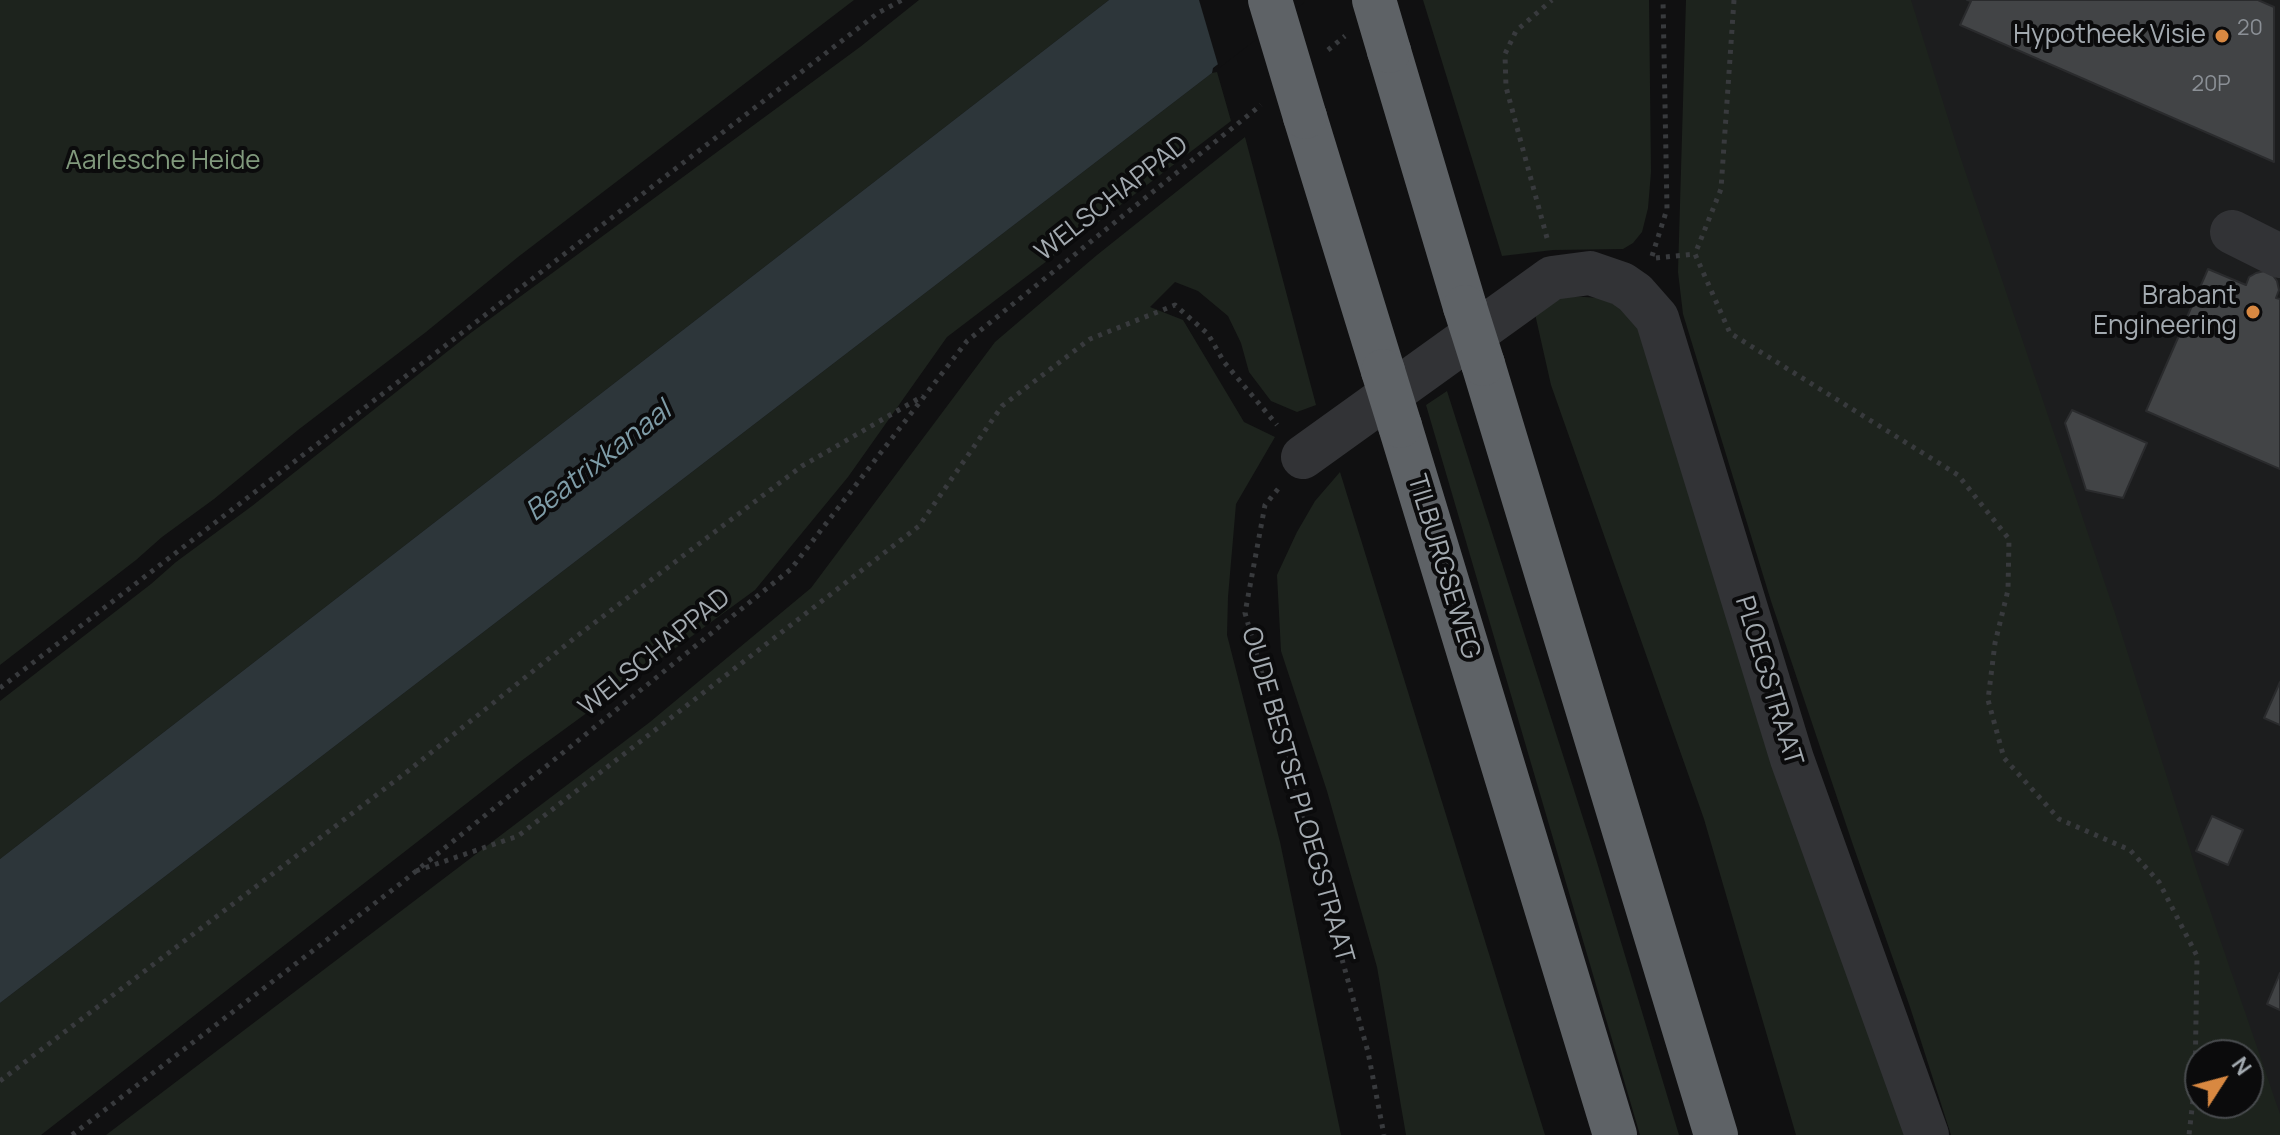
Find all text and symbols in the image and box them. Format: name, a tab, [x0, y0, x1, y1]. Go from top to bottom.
house number: 20	[2237, 16, 2263, 42]
place label: Hypotheek Visie	[2013, 20, 2206, 52]
marker: Hypotheek Visie	[2213, 27, 2231, 45]
house number: 20P	[2191, 72, 2231, 98]
street label: WELSCHAPPAD	[1029, 130, 1195, 268]
park label: Aarlesche Heide	[65, 146, 261, 178]
place label: Brabant Engineering	[2093, 281, 2237, 342]
marker: Brabant Engineering	[2244, 303, 2262, 321]
water label: Beatrixkanaal	[520, 395, 678, 529]
street label: TILBURGSEWEG	[1400, 471, 1486, 663]
street label: WELSCHAPPAD	[573, 583, 737, 723]
street label: PLOEGSTRAAT	[1727, 593, 1809, 769]
street label: OUDE BESTSE PLOEGSTRAAT	[1234, 624, 1360, 966]
north arrow	[2184, 1039, 2264, 1119]
text: N	[2225, 1051, 2259, 1081]

